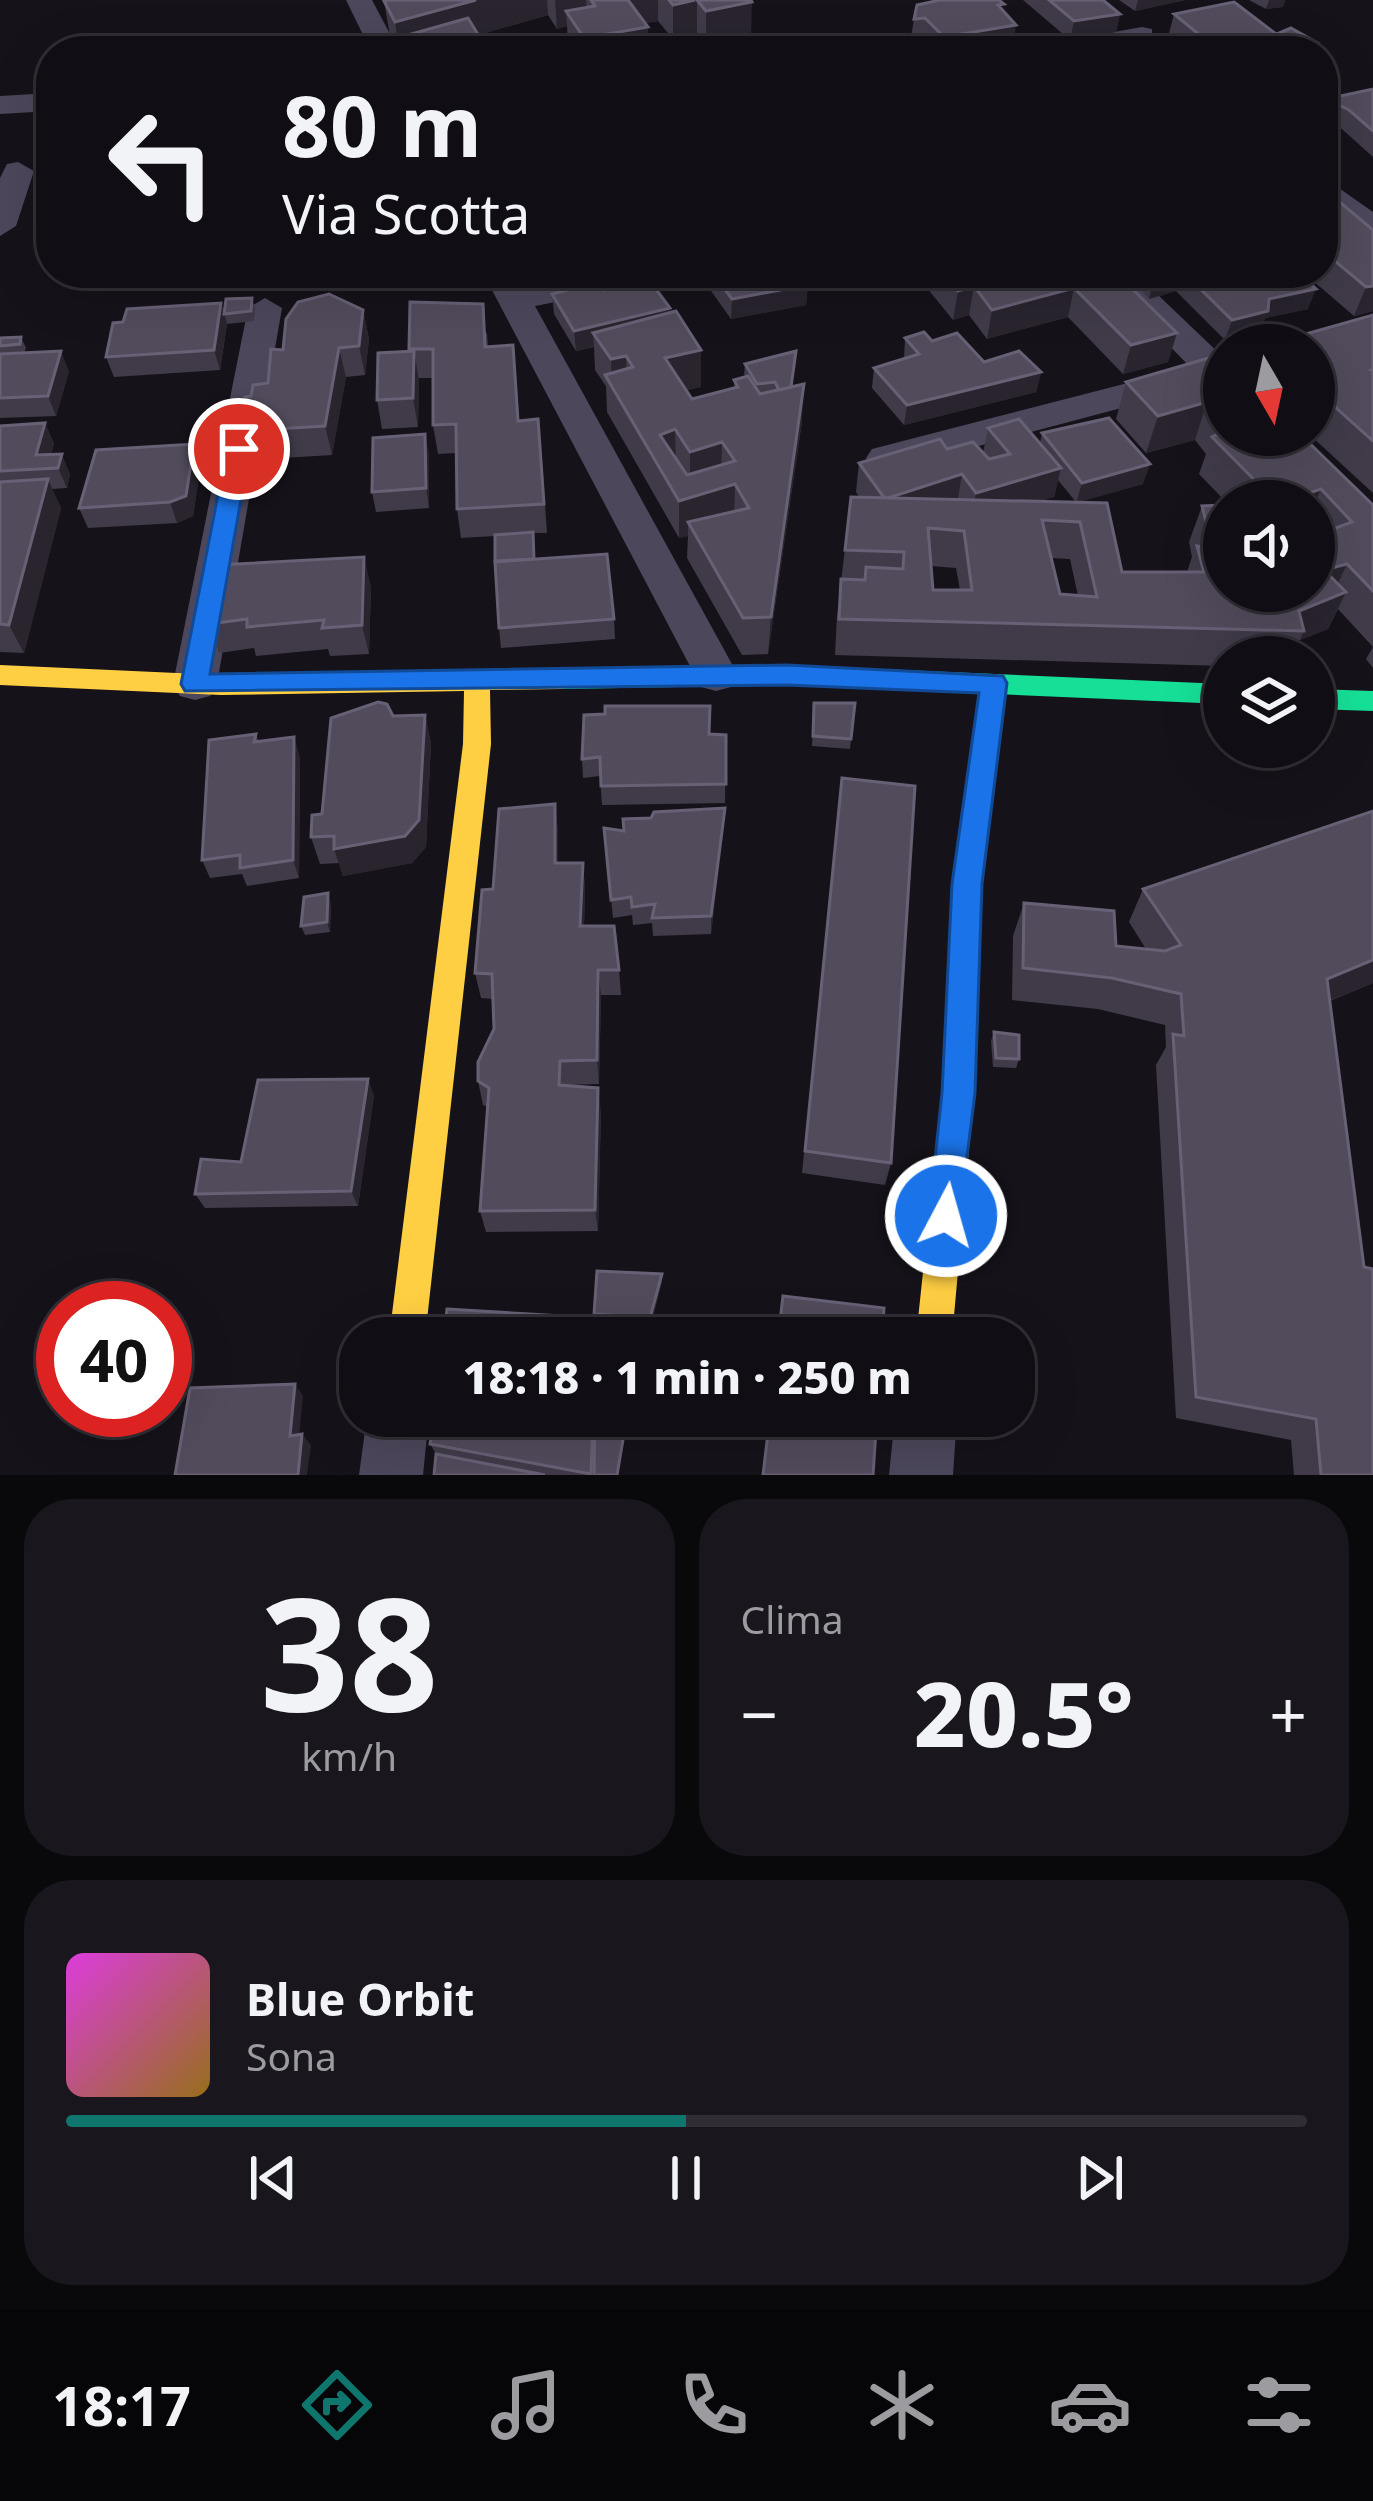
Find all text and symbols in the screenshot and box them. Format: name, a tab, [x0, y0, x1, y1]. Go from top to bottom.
text: 80 m	[282, 67, 482, 182]
icon: left	[84, 84, 240, 240]
text: Via Scotta	[282, 176, 530, 250]
north arrow	[1203, 324, 1335, 456]
map controls	[1203, 324, 1335, 768]
pin	[188, 398, 290, 500]
icon: arrive	[206, 416, 272, 482]
button: sound	[1203, 480, 1335, 612]
button: layers	[1203, 636, 1335, 768]
position arrow	[883, 1153, 1009, 1279]
speed limit sign: 40	[36, 1281, 192, 1437]
text: 18:18 · 1 min · 250 m	[462, 1346, 912, 1407]
text: 38	[260, 1544, 438, 1757]
text: Clima	[741, 1592, 844, 1645]
text: 20.5°	[914, 1651, 1134, 1773]
text: −	[741, 1668, 778, 1758]
text: +	[1269, 1668, 1307, 1758]
text: km/h	[301, 1729, 397, 1782]
text: Blue Orbit	[246, 1968, 474, 2029]
text: Sona	[246, 2029, 337, 2082]
icon: previous	[240, 2145, 306, 2211]
icon: pause	[653, 2145, 719, 2211]
icon: next	[1067, 2145, 1133, 2211]
icon: directions	[295, 2363, 379, 2447]
icon: music	[484, 2363, 568, 2447]
icon: phone	[672, 2363, 756, 2447]
icon: climate	[860, 2363, 944, 2447]
icon: car	[1048, 2363, 1132, 2447]
icon: filters	[1237, 2363, 1321, 2447]
text: 18:17	[52, 2368, 191, 2442]

